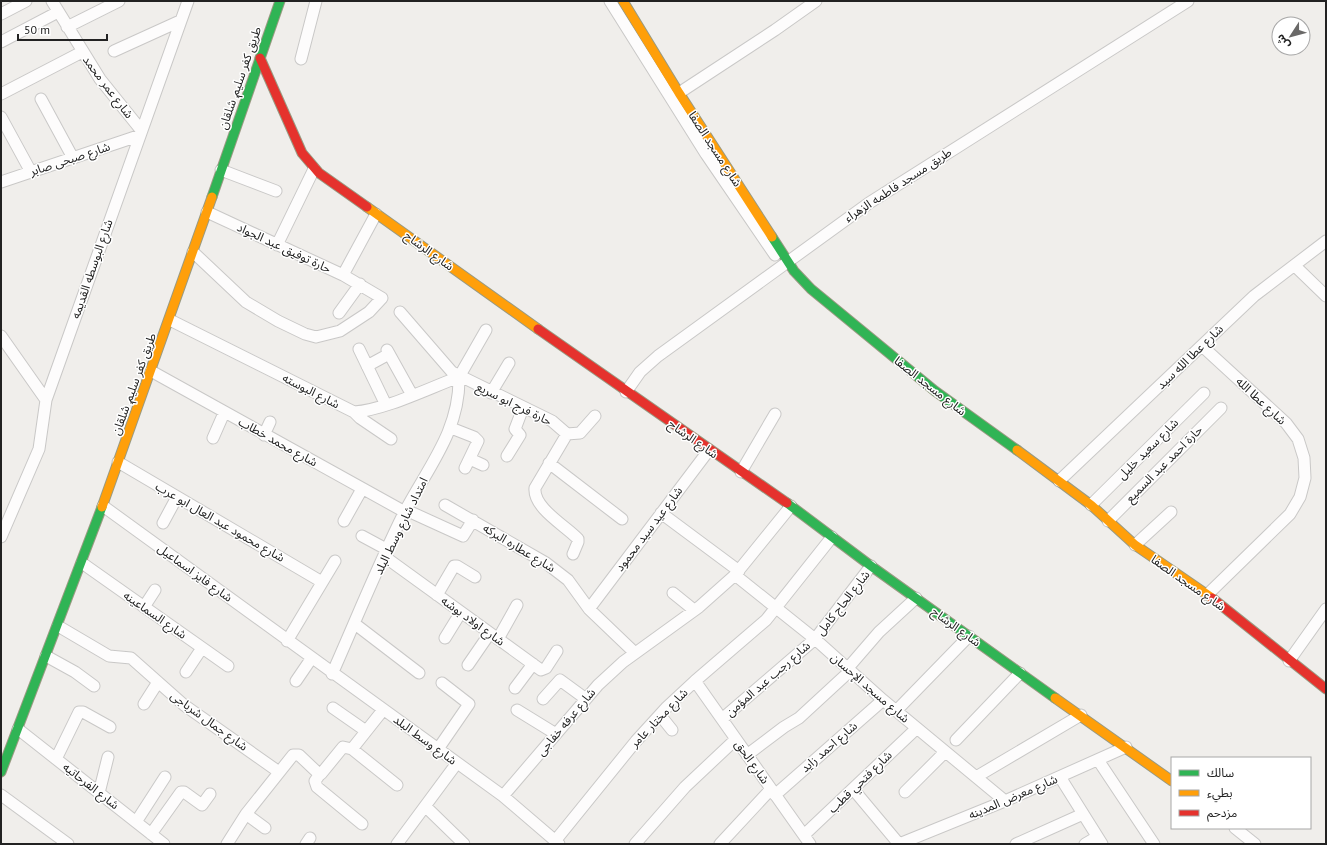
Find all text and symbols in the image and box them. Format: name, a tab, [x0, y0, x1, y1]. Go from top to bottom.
scale bar	[18, 16, 107, 42]
north arrow	[1271, 16, 1311, 56]
text: 50 m	[24, 22, 50, 37]
street label: طريق كفر سليم, شلقان	[215, 24, 266, 132]
text: ش	[1273, 32, 1293, 52]
street label: شارع عمر محمد	[78, 52, 137, 122]
street label: شارع مسجد الصفا	[684, 108, 745, 190]
street label: شارع صبحى صابر	[27, 138, 113, 181]
street label: طريق مسجد فاطمه الزهراء	[841, 144, 955, 226]
street label: شارع البوسطه القديمه	[68, 217, 117, 321]
street label: حارة توفيق عبد الجواد	[234, 219, 334, 277]
street label: شارع الرشاح	[400, 228, 457, 275]
street label: شارع عطا الله سيد	[1153, 321, 1227, 394]
street label: طريق كفر سليم, شلقان	[108, 331, 161, 438]
street label: شارع مسجد الصفا	[890, 353, 969, 420]
street label: شارع البوسته	[279, 370, 342, 413]
street label: شارع عطا الله	[1232, 374, 1290, 429]
street label: حارة فرج ابو سريع	[473, 379, 554, 430]
street label: شارع محمد خطاب	[235, 414, 320, 471]
street label: شارع سعيد خليل	[1114, 415, 1183, 484]
street label: شارع الرشاح	[664, 416, 721, 463]
street label: حارة احمد عبد السميع	[1122, 422, 1207, 507]
street label: امتداد شارع وسط البلد	[370, 475, 432, 578]
street label: شارع محمود عبد العال ابو عرب	[152, 478, 288, 566]
street label: شارع عيد سيد محمود	[612, 483, 687, 575]
street label: شارع عطاره البركه	[479, 520, 558, 577]
street label: شارع فايز اسماعيل	[154, 540, 236, 606]
street label: شارع مسجد الصفا	[1147, 551, 1228, 615]
street label: شارع الحاج كامل	[813, 567, 874, 639]
street label: شارع السماعينه	[120, 587, 190, 644]
street label: شارع اولاد بوشه	[437, 593, 508, 650]
street label: شارع الرشاح	[927, 604, 984, 651]
street label: شارع رجب عبد المؤمن	[722, 638, 814, 721]
street label: شارع مسجد الإحسان	[827, 649, 913, 727]
street label: شارع عرفه خفاجى	[533, 685, 600, 760]
street label: شارع مختار عامر	[626, 685, 692, 753]
street label: شارع جمال شرباجى	[166, 687, 251, 755]
street label: شارع وسط البلد	[390, 712, 460, 769]
street label: شارع احمد زايد	[797, 718, 861, 777]
street label: شارع الحق	[730, 737, 773, 788]
street label: شارع فتحي قطب	[825, 747, 897, 818]
legend	[1171, 757, 1311, 829]
street label: شارع الفرحاتيه	[59, 759, 122, 814]
text: سالك	[1207, 765, 1234, 780]
street label: شارع معرض المدينه	[966, 771, 1060, 824]
text: بطيء	[1207, 785, 1233, 803]
text: مزدحم	[1207, 805, 1237, 822]

